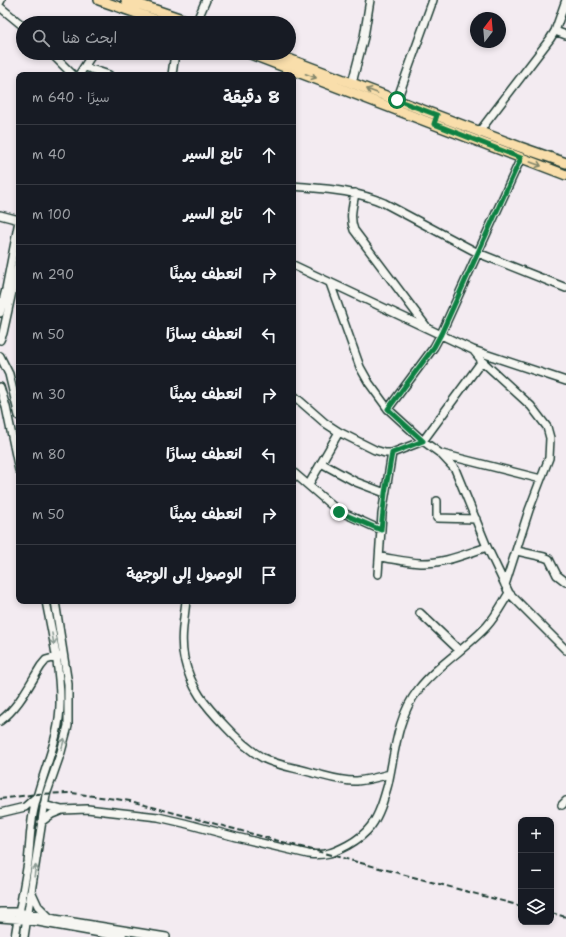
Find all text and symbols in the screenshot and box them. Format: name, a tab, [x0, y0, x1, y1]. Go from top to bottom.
north arrow	[470, 12, 506, 48]
search box	[16, 16, 296, 60]
icon: search	[30, 27, 52, 49]
text: ابحث هنا	[62, 28, 117, 48]
one-way arrow	[304, 73, 316, 81]
text: 8 دقيقة	[223, 86, 280, 108]
one-way arrow	[366, 86, 378, 94]
text: سيرًا · 640 m	[32, 89, 110, 106]
route start	[388, 91, 406, 109]
text: تابع السير	[183, 144, 242, 164]
icon: ahead	[258, 144, 280, 166]
text: 40 m	[32, 146, 66, 163]
one-way arrow	[530, 161, 542, 169]
text: تابع السير	[183, 204, 242, 224]
icon: ahead	[258, 204, 280, 226]
text: 100 m	[32, 206, 71, 223]
text: انعطف يمينًا	[170, 264, 242, 284]
icon: right	[258, 264, 280, 286]
text: 290 m	[32, 266, 74, 283]
text: انعطف يسارًا	[166, 324, 242, 344]
icon: left	[258, 324, 280, 346]
text: 50 m	[32, 326, 65, 343]
text: انعطف يمينًا	[170, 384, 242, 404]
icon: right	[258, 384, 280, 406]
text: 30 m	[32, 386, 66, 403]
text: انعطف يسارًا	[166, 444, 242, 464]
icon: left	[258, 444, 280, 466]
text: 80 m	[32, 446, 66, 463]
route end	[330, 503, 348, 521]
text: انعطف يمينًا	[170, 504, 242, 524]
icon: right	[258, 504, 280, 526]
text: 50 m	[32, 506, 65, 523]
text: الوصول إلى الوجهة	[126, 564, 242, 584]
icon: arrive	[258, 564, 280, 586]
one-way arrow	[49, 632, 57, 645]
one-way arrow	[60, 738, 67, 751]
map controls	[518, 817, 554, 925]
button: +	[518, 817, 554, 853]
button: −	[518, 853, 554, 889]
one-way arrow	[31, 865, 39, 878]
button: layers	[518, 889, 554, 925]

